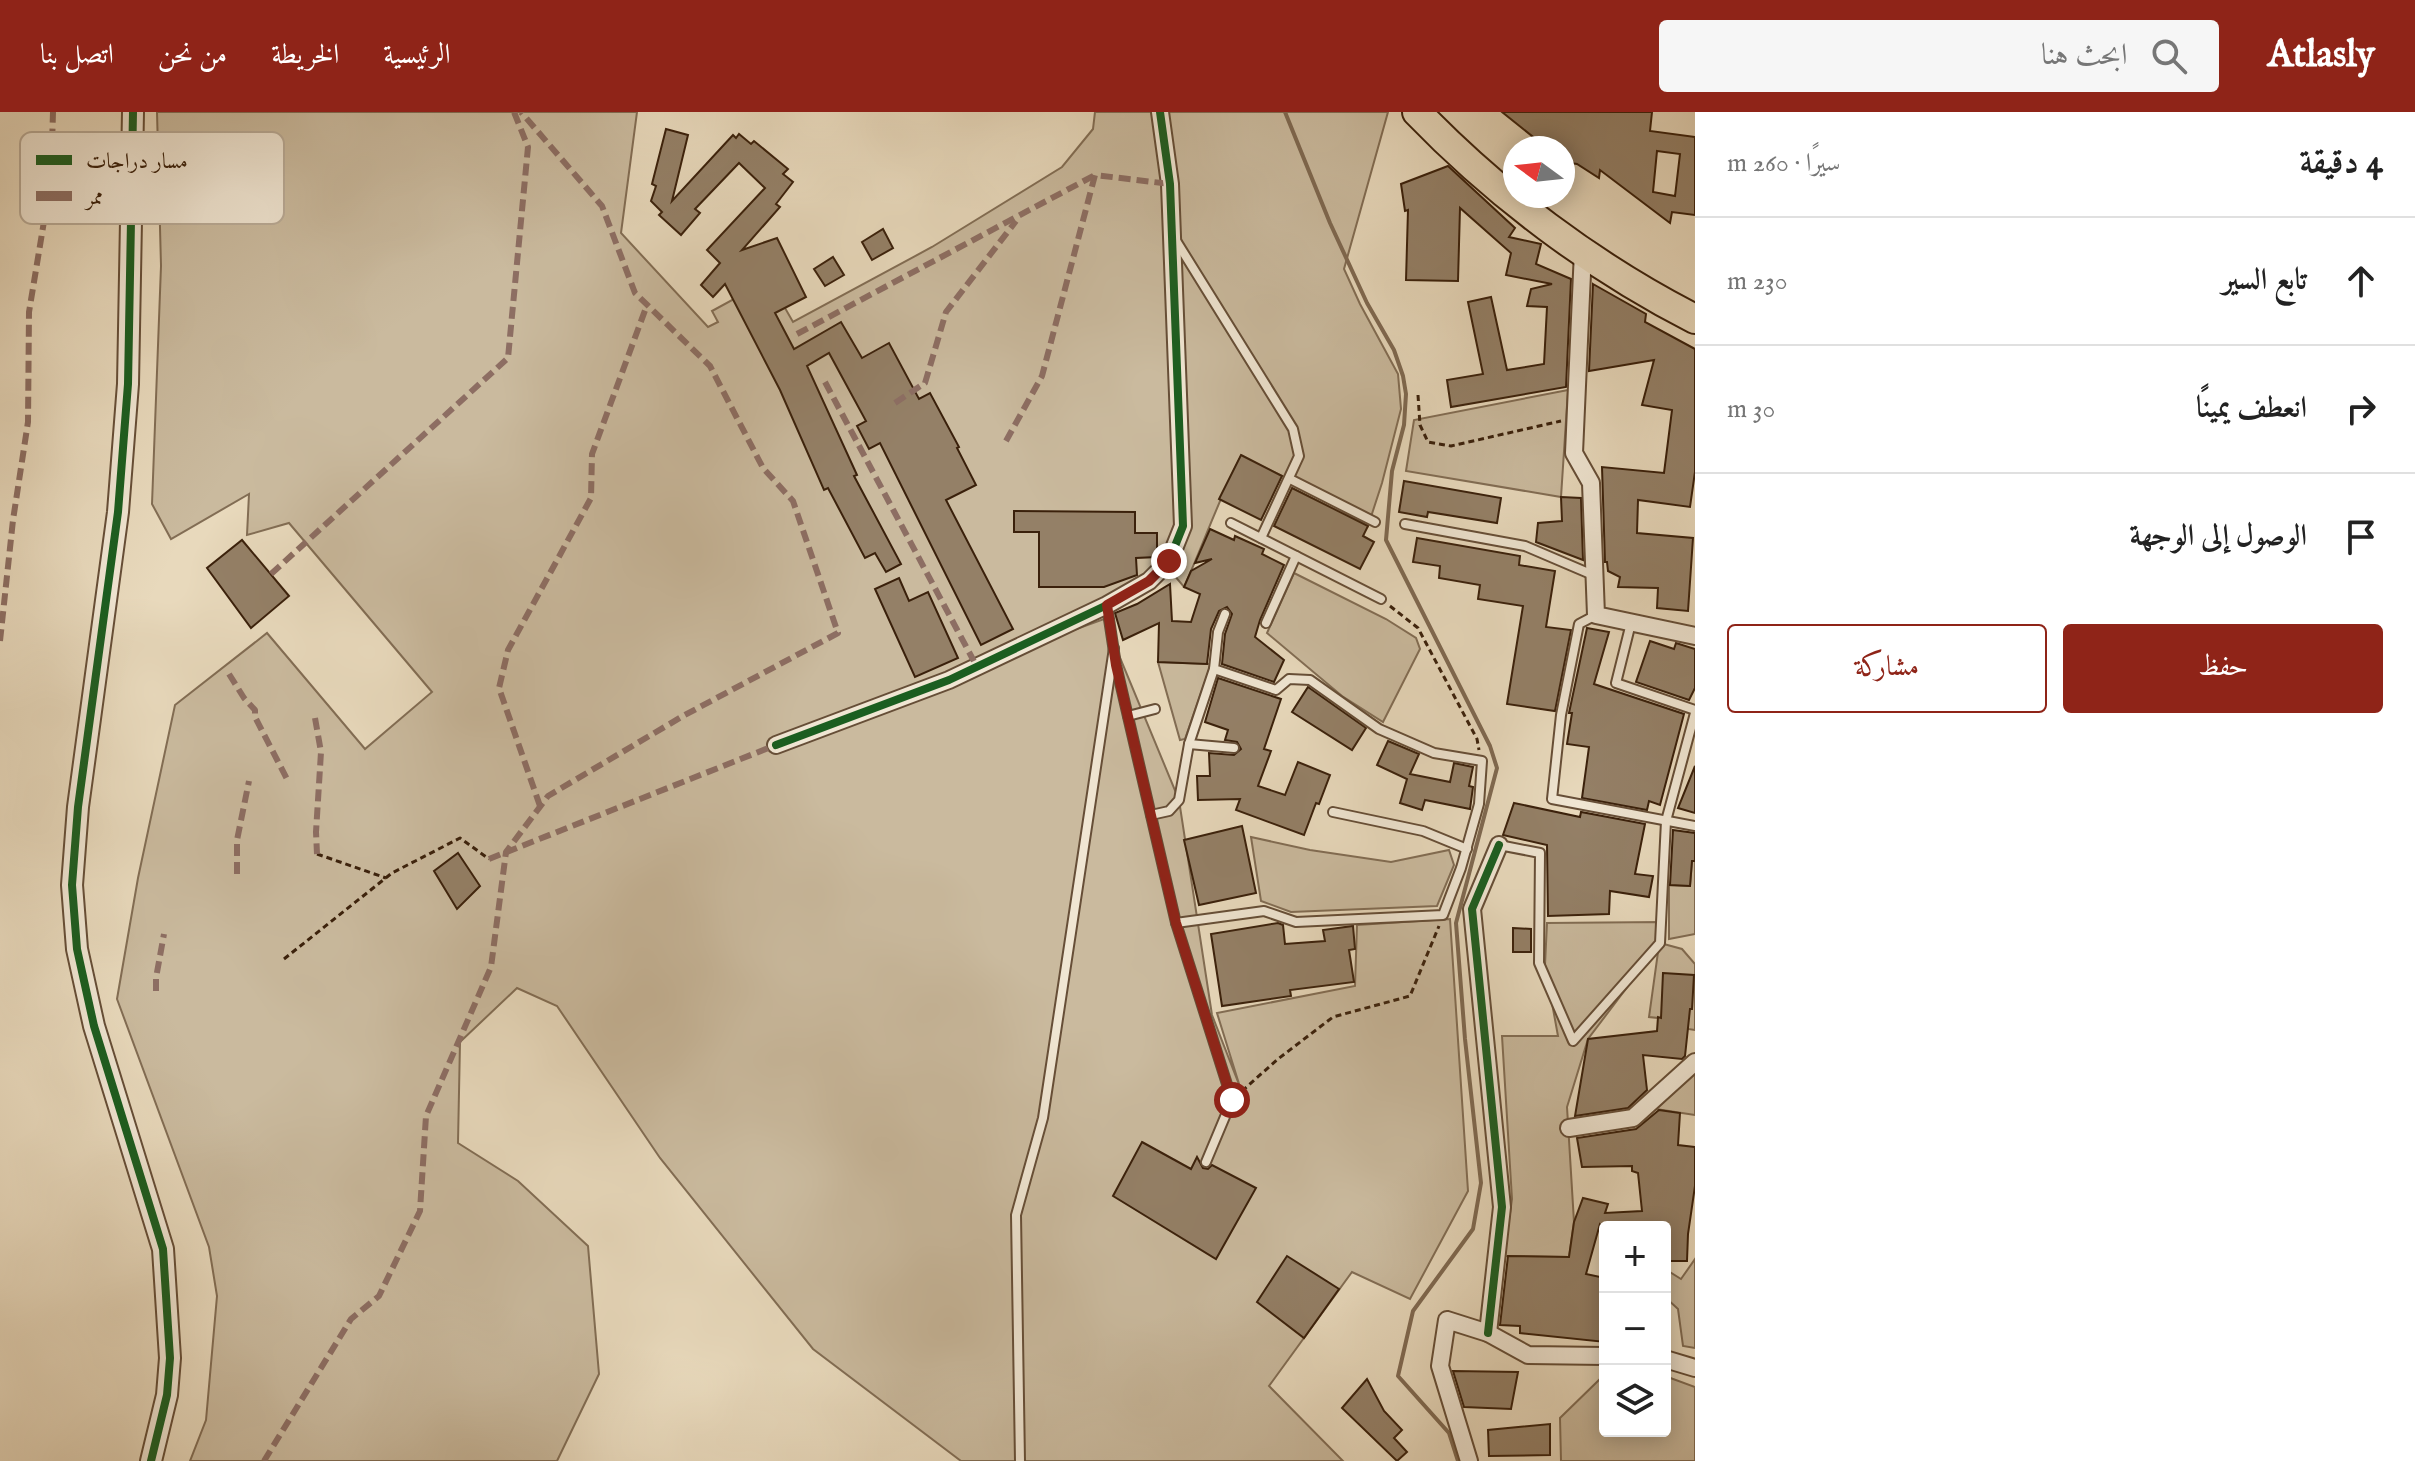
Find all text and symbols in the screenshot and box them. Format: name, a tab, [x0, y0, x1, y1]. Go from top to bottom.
search box	[1659, 20, 2219, 92]
text: Atlasly	[2267, 32, 2375, 80]
icon: search	[2147, 34, 2191, 78]
text: ابحث هنا	[2041, 37, 2127, 75]
text: اتصل بنا	[40, 38, 114, 73]
text: من نحن	[158, 38, 227, 73]
text: الخريطة	[271, 38, 339, 73]
text: الرئيسية	[383, 38, 451, 73]
legend	[20, 132, 284, 224]
north arrow	[1503, 136, 1575, 208]
text: 4 دقيقة	[2300, 141, 2383, 184]
text: سيرًا · 260 m	[1727, 147, 1841, 180]
text: مسار دراجات	[86, 148, 188, 176]
text: ممر	[84, 184, 104, 212]
icon: ahead	[2339, 259, 2383, 303]
text: تابع السير	[2222, 262, 2307, 300]
text: 230 m	[1727, 265, 1787, 298]
icon: right	[2339, 387, 2383, 431]
text: انعطف يمينًا	[2196, 390, 2307, 428]
text: 30 m	[1727, 393, 1775, 426]
icon: arrive	[2339, 515, 2383, 559]
text: الوصول إلى الوجهة	[2130, 518, 2307, 556]
route end	[1151, 543, 1187, 579]
button: مشاركة	[1727, 624, 2047, 713]
button: حفظ	[2063, 624, 2383, 713]
route start	[1214, 1082, 1250, 1118]
map controls	[1599, 1221, 1671, 1437]
button: +	[1599, 1221, 1671, 1293]
button: −	[1599, 1293, 1671, 1365]
button: layers	[1599, 1365, 1671, 1437]

